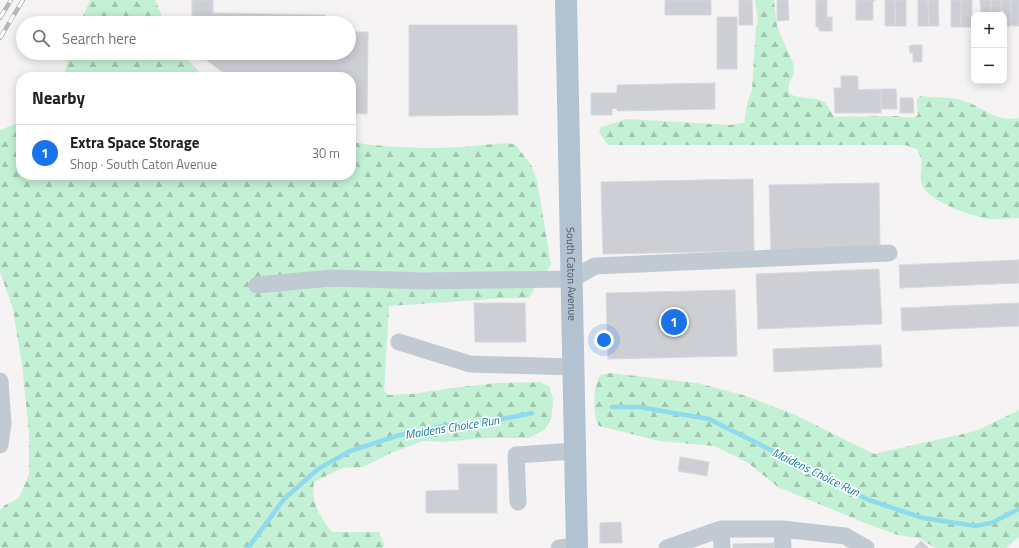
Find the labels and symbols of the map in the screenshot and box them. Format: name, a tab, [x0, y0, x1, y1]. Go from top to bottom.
street label: South Caton Avenue	[563, 227, 580, 321]
pin: 1	[661, 307, 687, 337]
your location	[594, 330, 614, 350]
water label: Maidens Choice Run	[404, 410, 502, 444]
water label: Maidens Choice Run	[769, 443, 864, 502]

